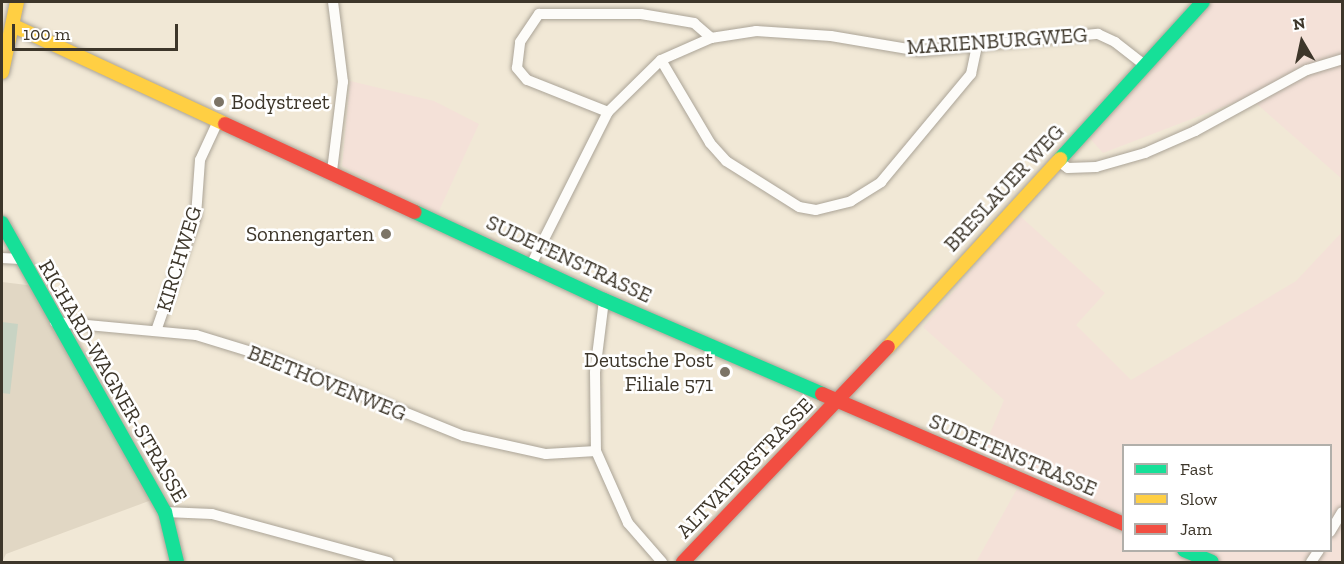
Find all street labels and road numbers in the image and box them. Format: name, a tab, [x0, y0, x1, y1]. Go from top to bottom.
street label: MARIENBURGWEG	[906, 22, 1088, 60]
street label: BRESLAUER WEG	[939, 119, 1069, 257]
street label: KIRCHWEG	[151, 203, 207, 315]
street label: SUDETENSTRASSE	[482, 210, 656, 308]
street label: RICHARD-WAGNER-STRASSE	[33, 255, 193, 507]
street label: BEETHOVENWEG	[244, 340, 410, 426]
street label: ALTVATERSTRASSE	[672, 393, 818, 543]
street label: SUDETENSTRASSE	[925, 408, 1101, 502]

